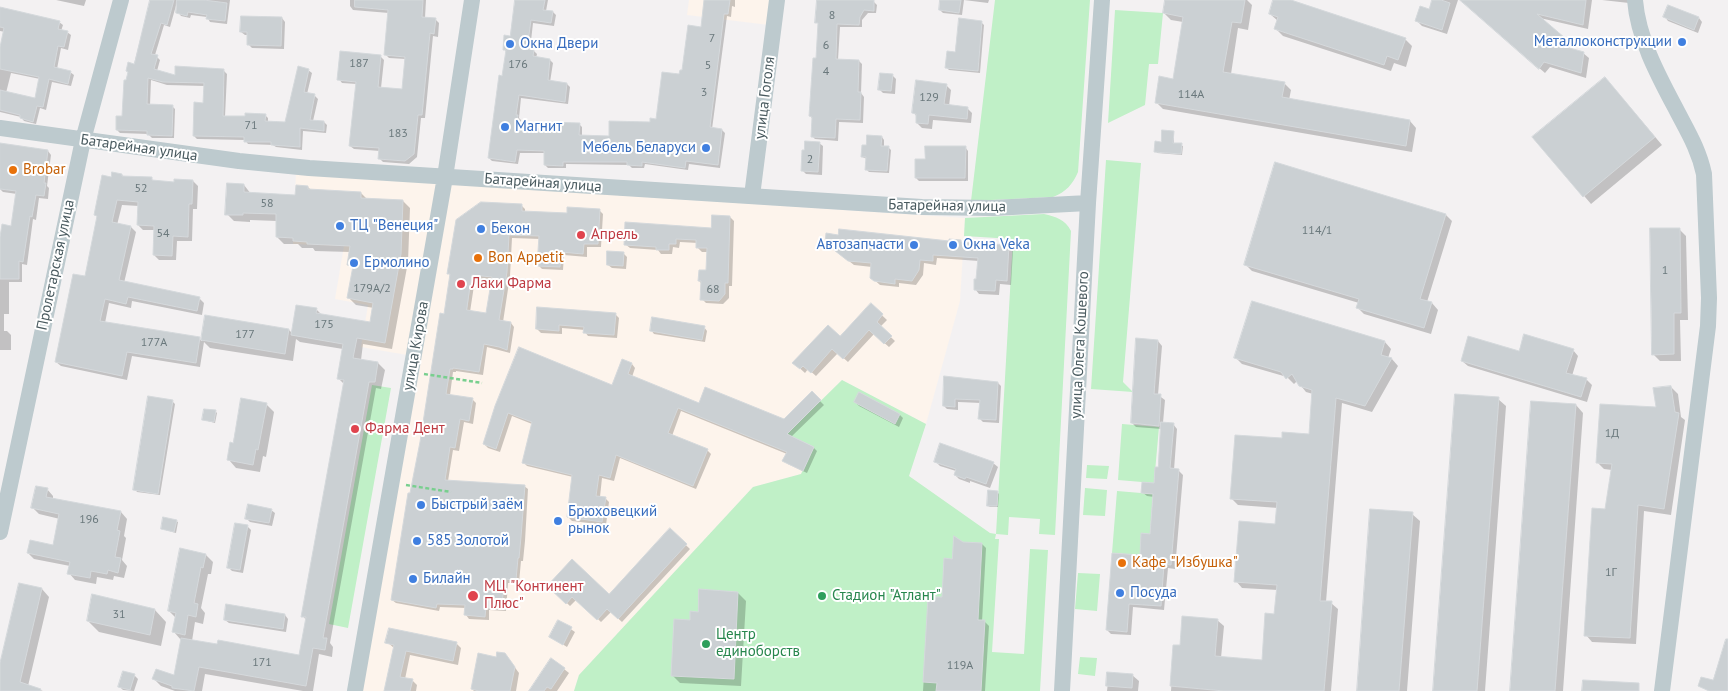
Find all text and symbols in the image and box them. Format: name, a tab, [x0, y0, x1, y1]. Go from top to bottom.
house number: 8	[829, 9, 835, 23]
house number: 7	[709, 32, 715, 46]
place label: Металлоконструкции	[1534, 33, 1672, 51]
place label: Окна Двери	[520, 35, 598, 53]
marker: Металлоконструкции	[1676, 36, 1688, 48]
marker: Окна Двери	[504, 38, 516, 50]
house number: 6	[823, 39, 829, 53]
street label: улица Гоголя	[751, 56, 779, 140]
house number: 187	[349, 57, 369, 71]
house number: 176	[508, 58, 528, 72]
house number: 5	[705, 59, 711, 73]
house number: 4	[823, 65, 829, 79]
house number: 3	[701, 86, 707, 100]
house number: 114А	[1178, 88, 1204, 102]
house number: 129	[919, 91, 939, 105]
place label: Магнит	[515, 118, 562, 136]
house number: 71	[244, 119, 258, 133]
marker: Магнит	[499, 121, 511, 133]
house number: 183	[388, 127, 408, 141]
street label: Батарейная улица	[79, 131, 199, 165]
place label: Мебель Беларуси	[582, 139, 696, 157]
marker: Мебель Беларуси	[700, 142, 712, 154]
house number: 2	[807, 153, 813, 167]
place label: Brobar	[23, 161, 66, 179]
marker: Brobar	[7, 164, 19, 176]
street label: Батарейная улица	[484, 170, 602, 196]
house number: 52	[134, 182, 148, 196]
street label: Батарейная улица	[888, 196, 1006, 216]
house number: 58	[260, 197, 274, 211]
street label: Пролетарская улица	[33, 198, 79, 332]
place label: ТЦ "Венеция"	[350, 217, 438, 235]
marker: ТЦ "Венеция"	[334, 220, 346, 232]
place label: Бекон	[491, 220, 530, 238]
marker: Бекон	[475, 223, 487, 235]
house number: 114/1	[1302, 224, 1332, 238]
place label: Апрель	[591, 226, 638, 244]
house number: 54	[156, 227, 170, 241]
marker: Апрель	[575, 229, 587, 241]
place label: Автозапчасти	[816, 236, 904, 254]
place label: Окна Veka	[963, 236, 1030, 254]
marker: Автозапчасти	[908, 239, 920, 251]
marker: Окна Veka	[947, 239, 959, 251]
place label: Bon Appetit	[488, 249, 564, 267]
marker: Bon Appetit	[472, 252, 484, 264]
place label: Ермолино	[364, 254, 430, 272]
marker: Ермолино	[348, 257, 360, 269]
house number: 1	[1662, 264, 1668, 278]
street label: улица Олега Кошевого	[1067, 271, 1093, 419]
place label: Лаки Фарма	[471, 275, 552, 293]
marker: Лаки Фарма	[455, 278, 467, 290]
house number: 179А/2	[353, 282, 391, 296]
house number: 68	[706, 283, 720, 297]
street label: улица Кирова	[399, 300, 433, 392]
house number: 175	[314, 318, 334, 332]
house number: 177	[235, 328, 255, 342]
house number: 177А	[141, 336, 167, 350]
place label: Фарма Дент	[365, 420, 445, 438]
marker: Фарма Дент	[349, 423, 361, 435]
house number: 1Д	[1605, 427, 1619, 441]
place label: Быстрый заём	[431, 496, 523, 514]
marker: Быстрый заём	[415, 499, 427, 511]
place label: Брюховецкий рынок	[568, 503, 657, 538]
house number: 196	[79, 513, 99, 527]
marker: Брюховецкий рынок	[552, 515, 564, 527]
place label: 585 Золотой	[427, 532, 509, 550]
marker: 585 Золотой	[411, 535, 423, 547]
place label: Кафе "Избушка"	[1132, 554, 1238, 572]
marker: Кафе "Избушка"	[1116, 557, 1128, 569]
house number: 1Г	[1605, 566, 1617, 580]
place label: Билайн	[423, 570, 471, 588]
marker: Билайн	[407, 573, 419, 585]
place label: МЦ "Континент Плюс"	[484, 578, 583, 613]
place label: Посуда	[1130, 584, 1177, 602]
place label: Стадион "Атлант"	[832, 587, 941, 605]
marker: Посуда	[1114, 587, 1126, 599]
marker: МЦ "Континент Плюс"	[466, 589, 480, 603]
marker: Стадион "Атлант"	[816, 590, 828, 602]
house number: 31	[112, 608, 126, 622]
place label: Центр единоборств	[716, 626, 800, 661]
marker: Центр единоборств	[700, 638, 712, 650]
house number: 171	[252, 656, 272, 670]
house number: 119А	[947, 659, 973, 673]

